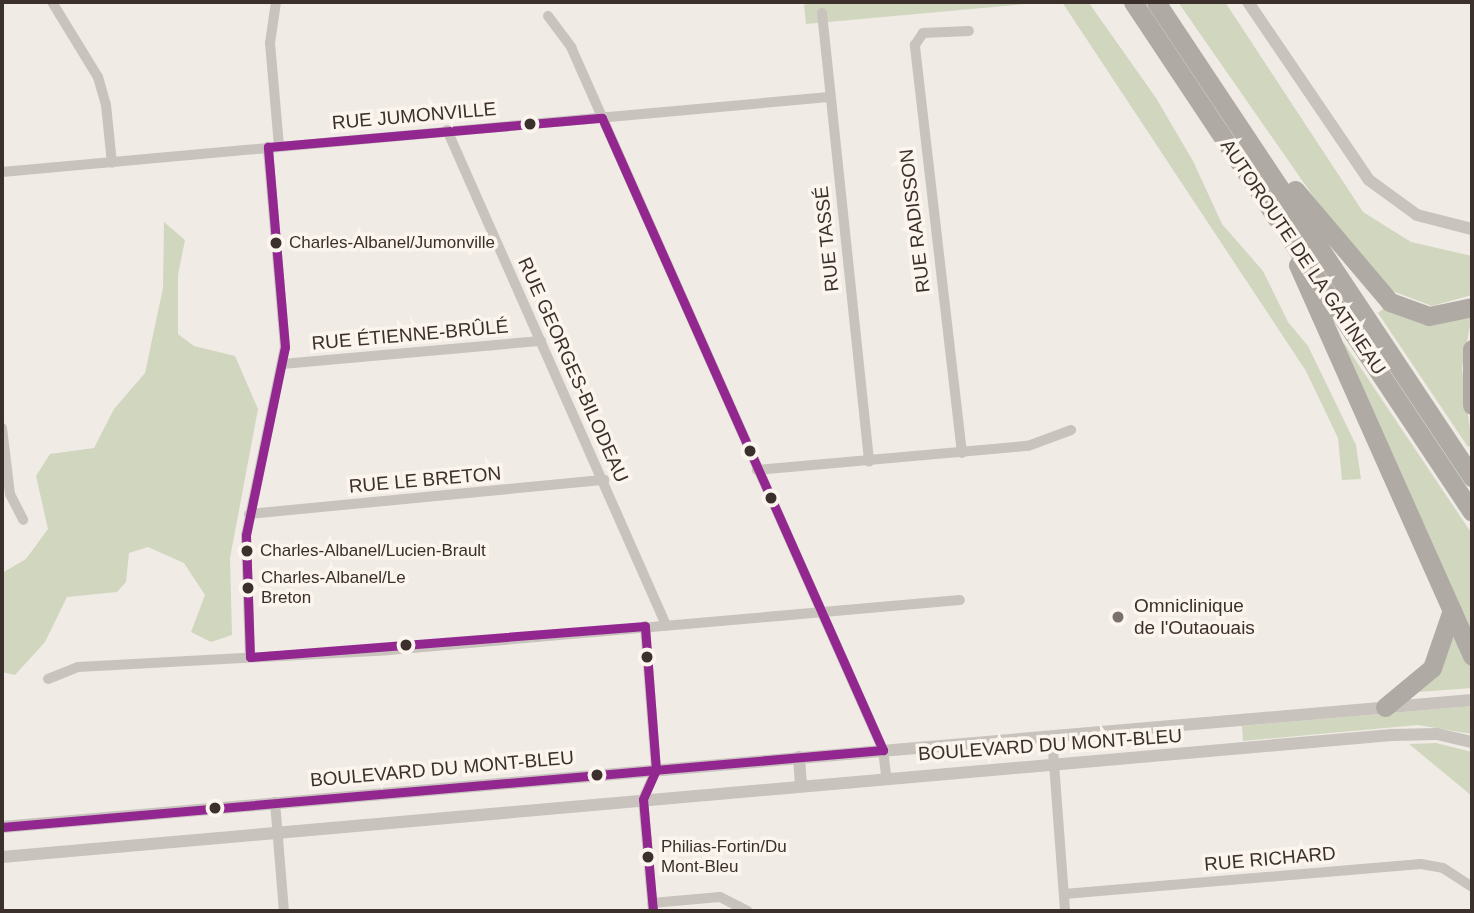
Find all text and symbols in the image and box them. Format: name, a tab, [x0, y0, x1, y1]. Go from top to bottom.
street label: RUE JUMONVILLE	[331, 97, 497, 135]
unlabelled marker	[523, 117, 537, 131]
street label: AUTOROUTE DE LA GATINEAU	[1215, 135, 1391, 379]
street label: RUE RADISSON	[895, 148, 935, 294]
street label: RUE TASSÉ	[810, 185, 844, 293]
place label: Charles-Albanel/Jumonville	[289, 233, 495, 253]
marker: Charles-Albanel/Jumonville	[269, 236, 283, 250]
street label: RUE GEORGES-BILODEAU	[513, 254, 633, 486]
street label: RUE ÉTIENNE-BRÛLÉ	[311, 315, 509, 355]
unlabelled marker	[743, 444, 757, 458]
street label: RUE LE BRETON	[348, 462, 502, 498]
unlabelled marker	[764, 491, 778, 505]
place label: Charles-Albanel/Lucien-Brault	[260, 541, 486, 561]
marker: Charles-Albanel/Lucien-Brault	[240, 544, 254, 558]
place label: Charles-Albanel/Le Breton	[261, 568, 406, 608]
marker: Charles-Albanel/Le Breton	[241, 581, 255, 595]
place label: Omniclinique de l'Outaouais	[1134, 595, 1255, 639]
marker: Omniclinique de l'Outaouais	[1108, 607, 1128, 627]
unlabelled marker	[399, 638, 413, 652]
unlabelled marker	[640, 650, 654, 664]
street label: BOULEVARD DU MONT-BLEU	[917, 724, 1183, 766]
street label: BOULEVARD DU MONT-BLEU	[309, 746, 575, 792]
unlabelled marker	[590, 768, 604, 782]
unlabelled marker	[208, 801, 222, 815]
place label: Philias-Fortin/Du Mont-Bleu	[661, 837, 787, 877]
street label: RUE RICHARD	[1203, 842, 1337, 876]
marker: Philias-Fortin/Du Mont-Bleu	[641, 850, 655, 864]

